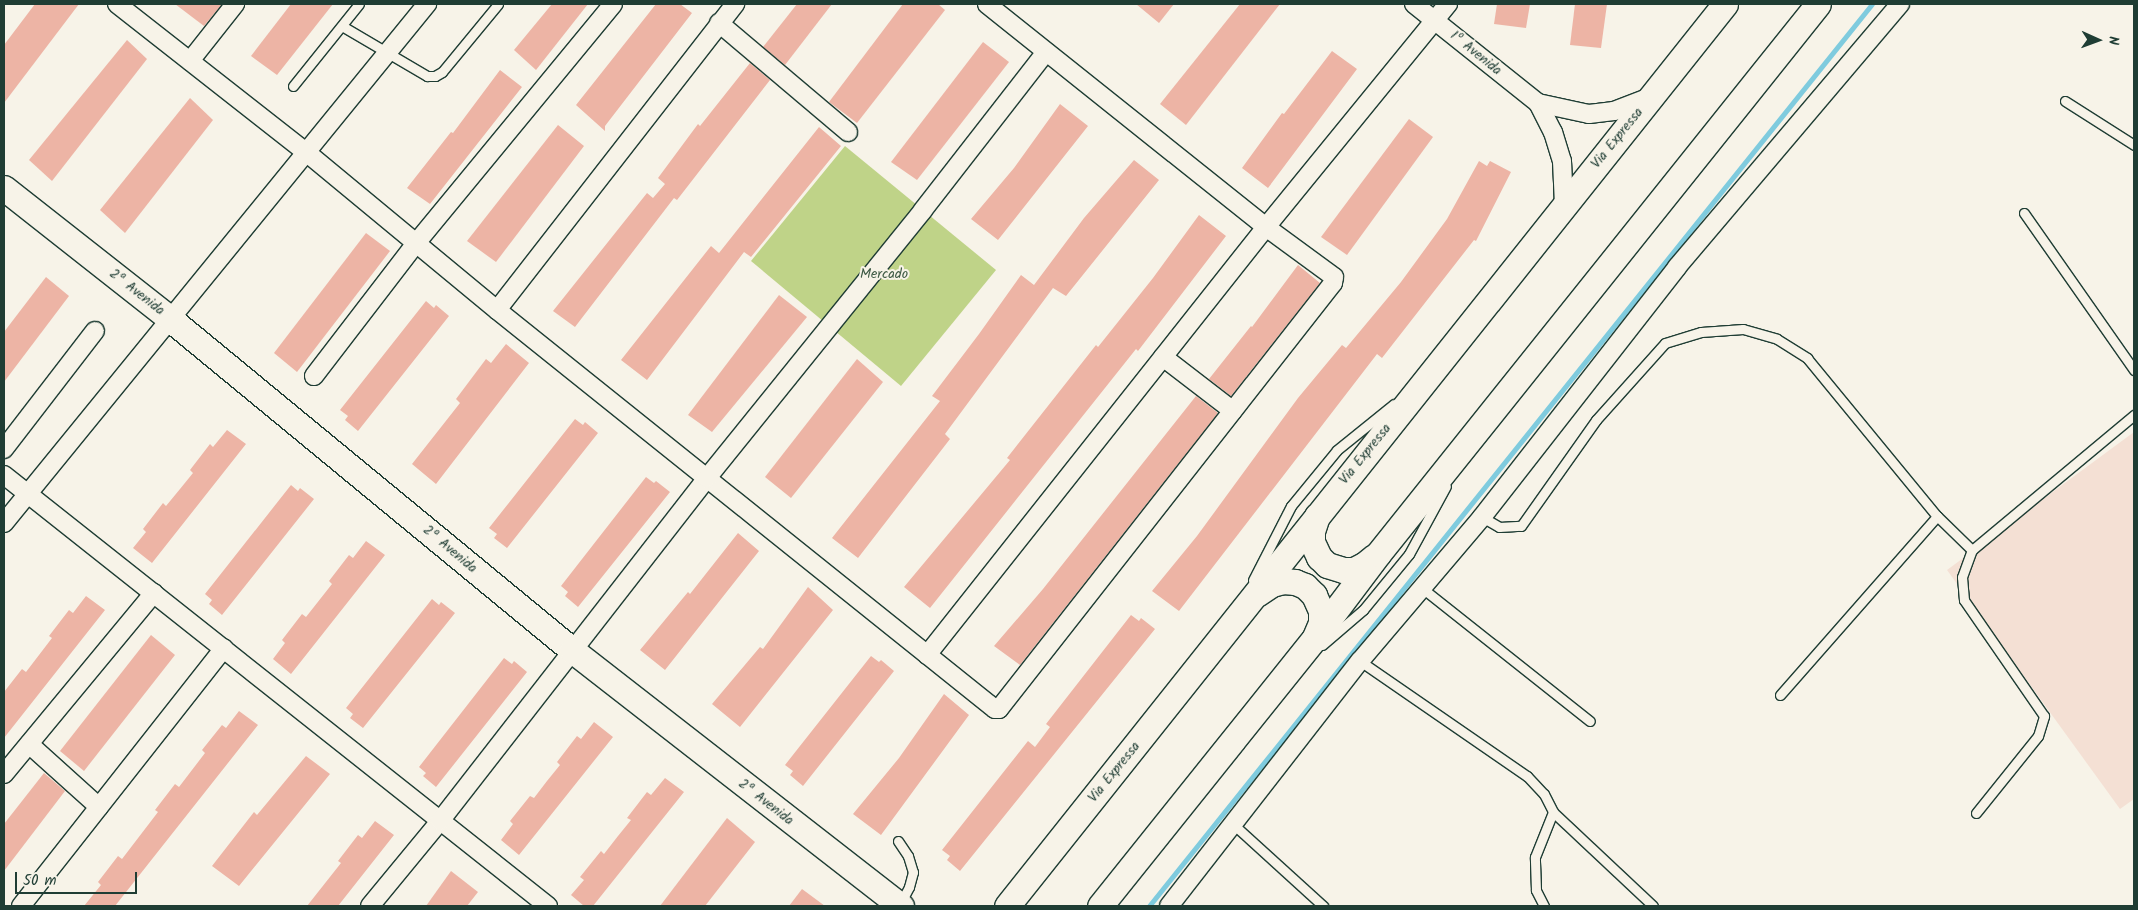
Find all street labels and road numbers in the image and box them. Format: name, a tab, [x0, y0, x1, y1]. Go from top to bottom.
street label: 1º Avenida	[1447, 27, 1505, 79]
street label: Via Expressa	[1587, 104, 1647, 172]
street label: 2ª Avenida	[106, 265, 168, 319]
street label: Via Expressa	[1335, 420, 1395, 488]
street label: 2ª Avenida	[420, 522, 480, 576]
street label: Via Expressa	[1084, 738, 1144, 806]
street label: 2ª Avenida	[735, 775, 797, 829]

